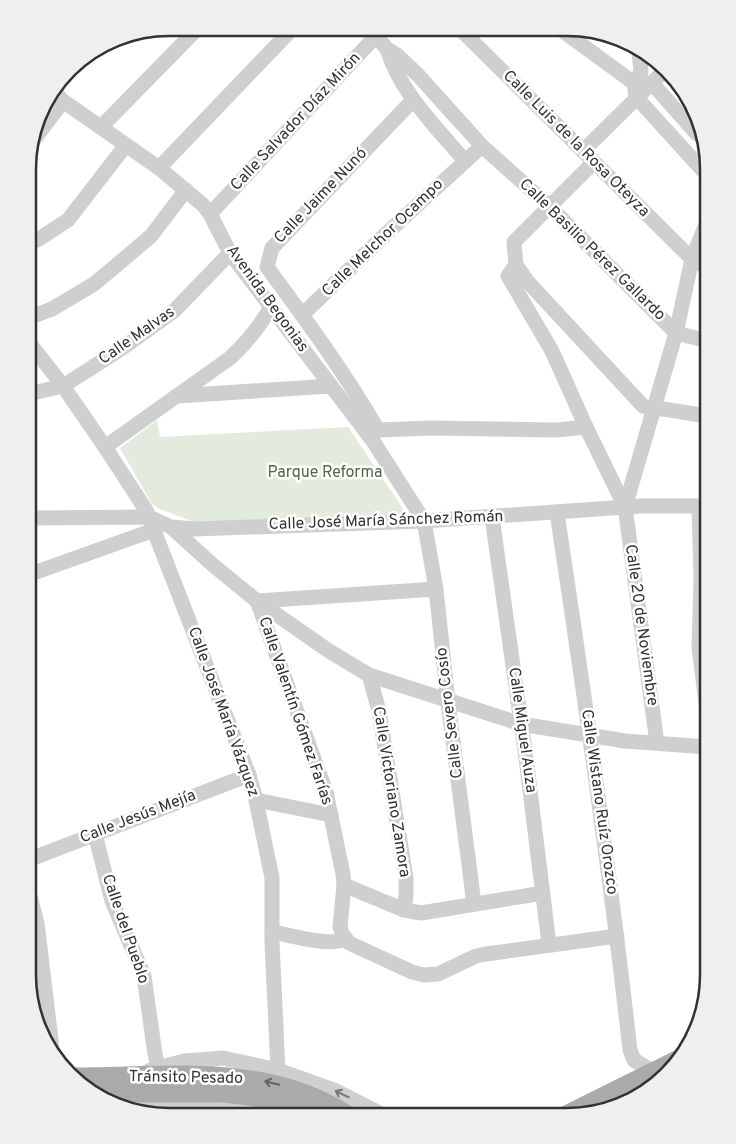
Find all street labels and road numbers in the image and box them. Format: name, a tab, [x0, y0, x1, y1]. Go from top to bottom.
street label: Calle Salvador Díaz Mirón	[227, 49, 365, 195]
street label: Calle Luis de la Rosa Oteyza	[498, 66, 654, 222]
street label: Calle Jaime Nunó	[270, 144, 372, 248]
street label: Calle Melchor Ocampo	[318, 175, 448, 301]
street label: Calle Basilio Pérez Gallardo	[515, 175, 670, 325]
street label: Avenida Begonias	[221, 242, 313, 356]
street label: Calle Malvas	[95, 302, 179, 370]
street label: Calle José María Sánchez Román	[268, 507, 504, 535]
street label: Calle 20 de Noviembre	[620, 543, 662, 707]
street label: Calle Valentín Gómez Farías	[253, 614, 337, 808]
street label: Calle José María Vázquez	[183, 624, 263, 800]
street label: Calle Severo Cosío	[432, 646, 468, 780]
street label: Calle Miguel Auza	[503, 666, 541, 794]
street label: Calle Victoriano Zamora	[368, 705, 414, 879]
street label: Calle Wistano Ruíz Orozco	[576, 708, 622, 896]
street label: Calle Jesús Mejía	[77, 786, 199, 848]
street label: Calle del Pueblo	[97, 872, 153, 986]
street label: Tránsito Pesado	[129, 1067, 243, 1089]

